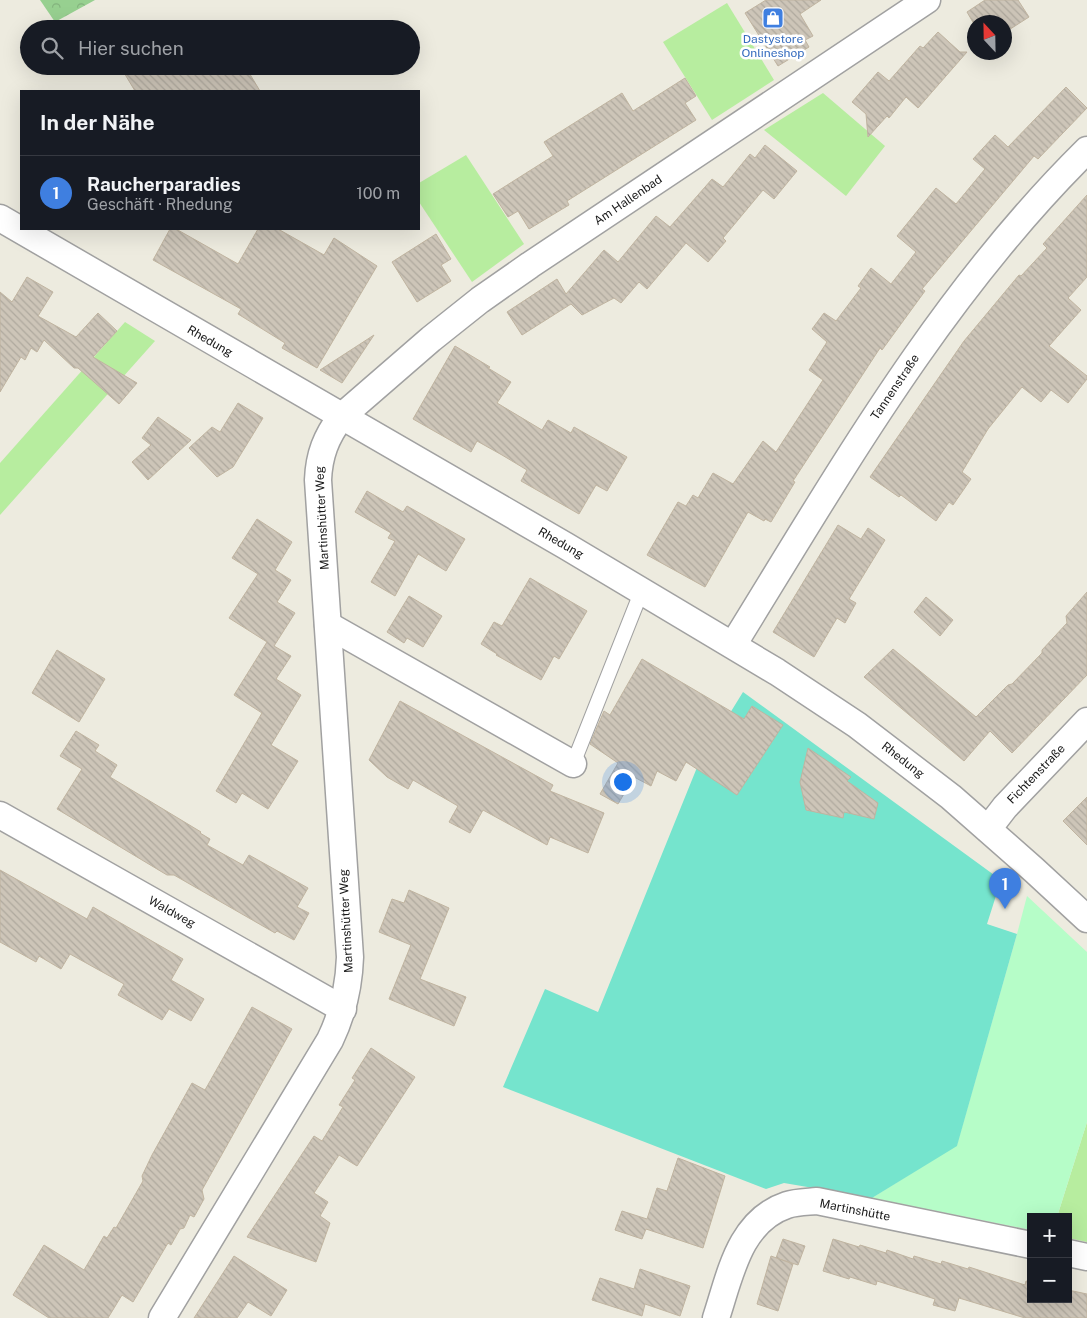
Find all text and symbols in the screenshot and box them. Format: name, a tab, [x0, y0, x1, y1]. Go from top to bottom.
shop icon: Dastystore Onlineshop	[761, 6, 785, 30]
north arrow	[967, 15, 1012, 60]
search box	[20, 20, 420, 75]
place label: Dastystore Onlineshop	[742, 32, 804, 60]
icon: search	[38, 34, 66, 62]
text: Hier suchen	[78, 37, 184, 59]
text: In der Nähe	[40, 110, 155, 135]
street label: Am Hallenbad	[591, 172, 665, 228]
text: Raucherparadies	[87, 173, 241, 195]
text: 1	[53, 184, 59, 203]
text: 100 m	[356, 184, 400, 203]
text: Geschäft · Rhedung	[87, 195, 233, 214]
street label: Rhedung	[185, 322, 235, 360]
street label: Tannenstraße	[868, 351, 922, 422]
street label: Martinshütter Weg	[312, 466, 332, 570]
street label: Rhedung	[536, 524, 586, 562]
street label: Rhedung	[879, 739, 927, 781]
street label: Fichtenstraße	[1004, 741, 1068, 807]
your location	[610, 769, 636, 795]
pin: 1	[989, 868, 1021, 909]
street label: Martinshütter Weg	[336, 869, 356, 973]
street label: Waldweg	[146, 893, 198, 931]
street label: Martinshütte	[818, 1196, 892, 1224]
map controls	[1027, 1213, 1072, 1303]
button: +	[1027, 1213, 1072, 1258]
button: −	[1027, 1258, 1072, 1303]

